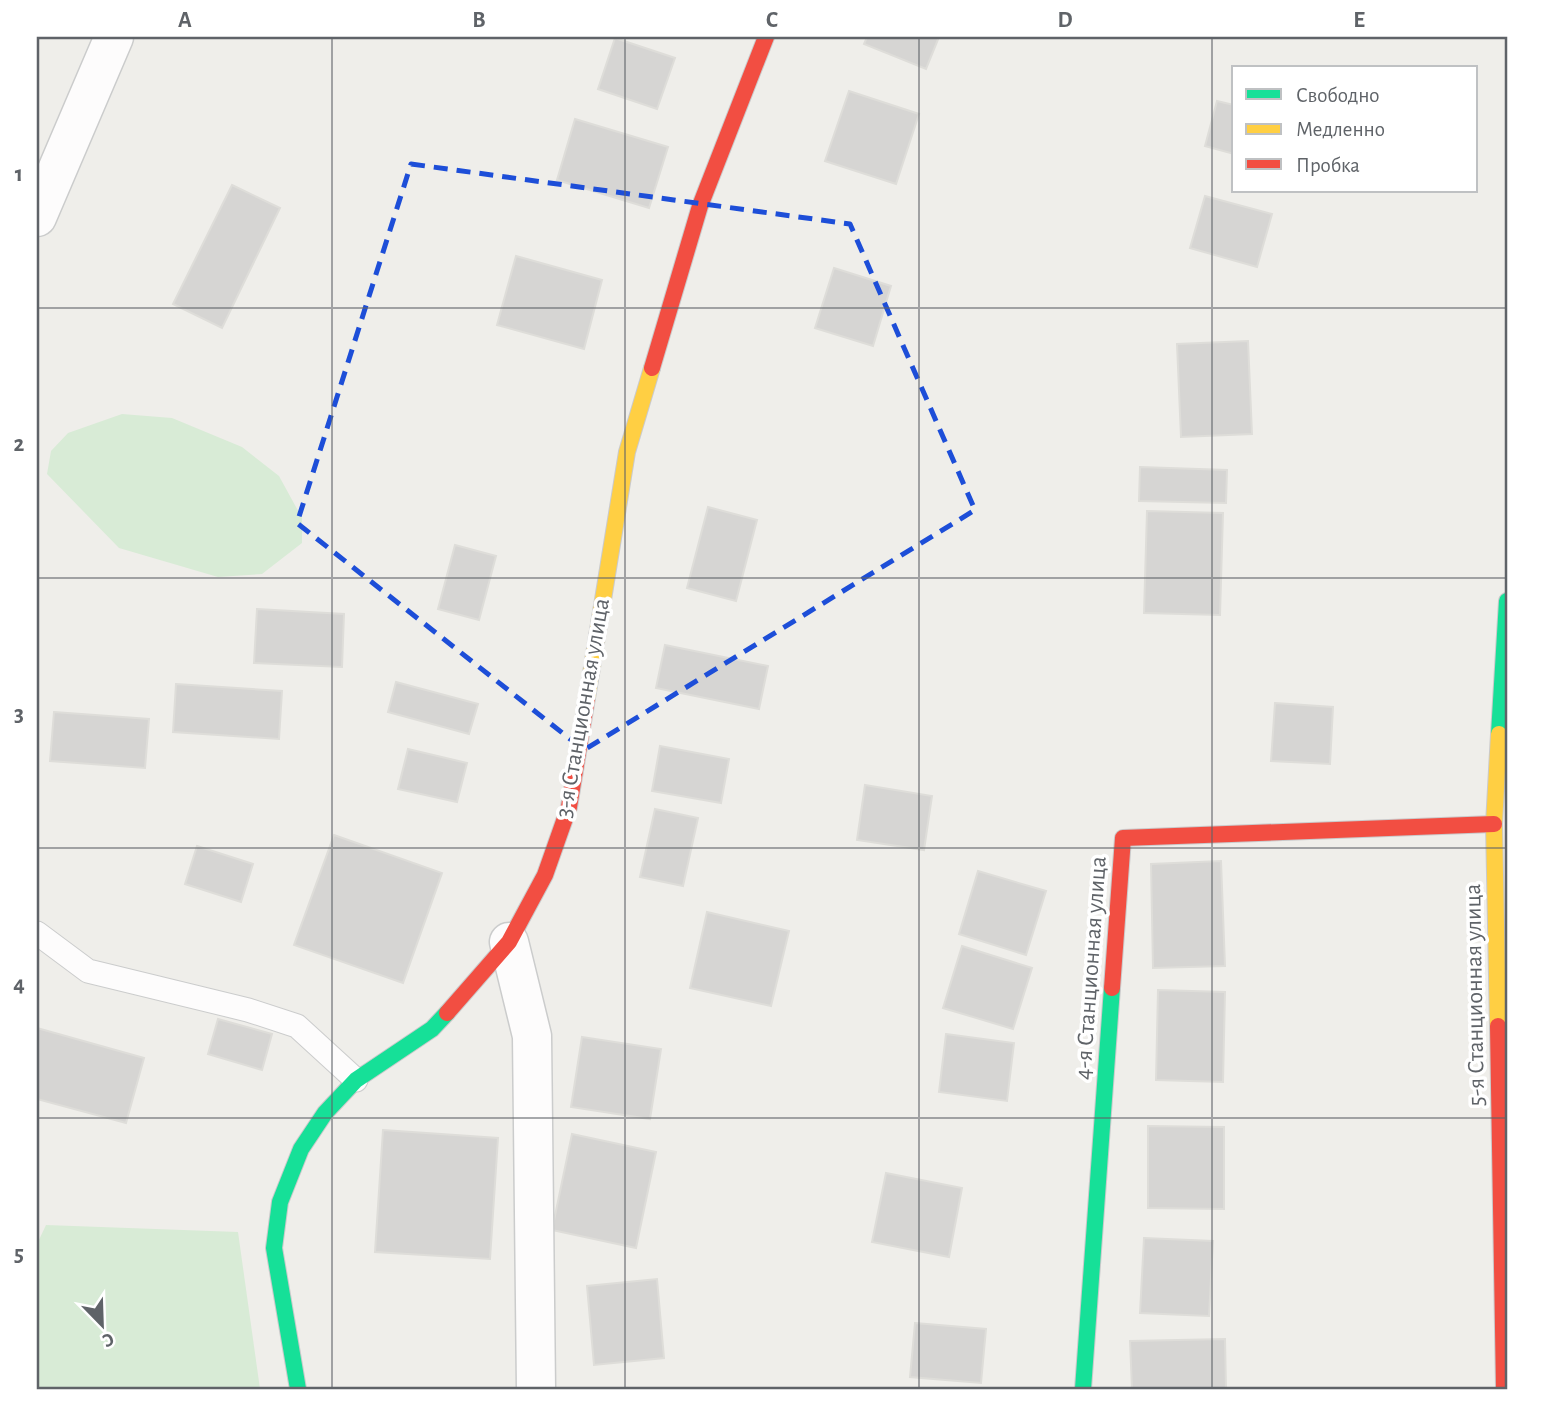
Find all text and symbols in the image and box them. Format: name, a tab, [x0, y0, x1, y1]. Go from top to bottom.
text: A	[178, 9, 192, 32]
text: B	[472, 9, 486, 32]
text: C	[766, 9, 778, 32]
text: D	[1057, 9, 1073, 32]
text: E	[1353, 9, 1365, 32]
legend	[1232, 66, 1478, 192]
text: Свободно	[1296, 85, 1380, 106]
text: Медленно	[1296, 119, 1385, 140]
text: Пробка	[1296, 155, 1360, 176]
text: 1	[15, 163, 23, 186]
text: 2	[14, 433, 25, 456]
street label: 3-я Станционная улица	[552, 596, 614, 820]
text: 3	[14, 703, 24, 726]
street label: 4-я Станционная улица	[1071, 855, 1111, 1081]
street label: 5-я Станционная улица	[1461, 884, 1489, 1106]
text: 4	[13, 973, 25, 996]
text: 5	[14, 1243, 24, 1266]
north arrow	[66, 1290, 136, 1360]
text: С	[100, 1328, 117, 1350]

